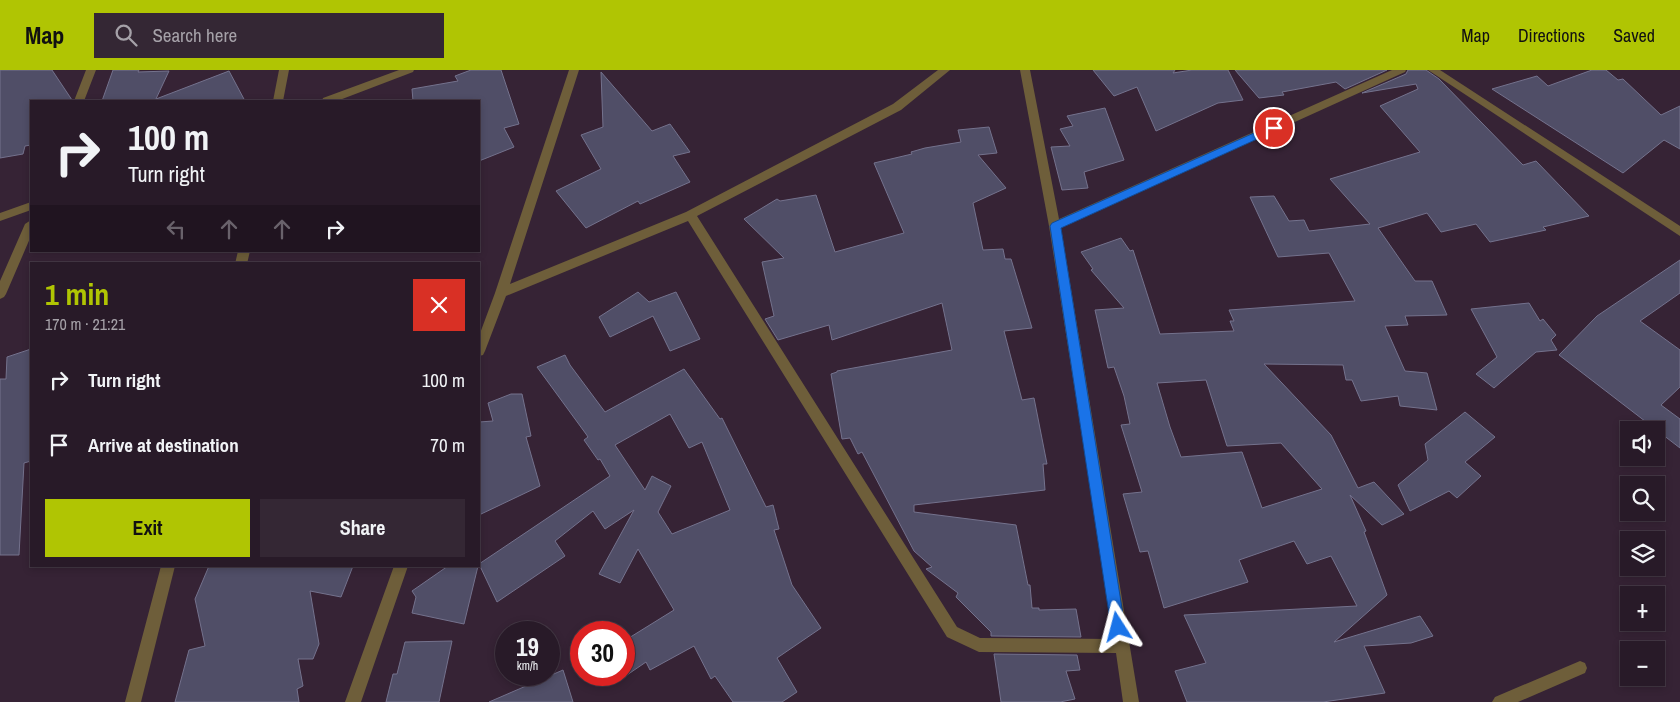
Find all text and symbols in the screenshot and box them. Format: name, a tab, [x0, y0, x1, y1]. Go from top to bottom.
search box	[94, 13, 444, 58]
text: Map	[25, 19, 64, 51]
icon: search	[112, 21, 140, 49]
text: Search here	[152, 22, 237, 48]
text: Map	[1461, 23, 1490, 48]
text: Directions	[1518, 23, 1585, 48]
text: Saved	[1613, 23, 1655, 48]
pin	[1253, 107, 1295, 149]
text: 100 m	[128, 114, 209, 161]
icon: arrive	[1260, 114, 1288, 142]
icon: right	[45, 120, 110, 185]
text: Turn right	[128, 159, 205, 189]
icon: left	[162, 215, 190, 243]
icon: ahead	[215, 215, 243, 243]
icon: ahead	[268, 215, 296, 243]
icon: right	[321, 215, 349, 243]
text: 1 min	[45, 274, 109, 314]
button: close	[413, 279, 465, 331]
text: 170 m · 21:21	[45, 313, 125, 335]
icon: right	[45, 366, 73, 394]
text: Turn right	[88, 367, 160, 393]
text: 100 m	[422, 367, 465, 393]
map controls	[1620, 421, 1665, 686]
button: sound	[1620, 421, 1665, 466]
icon: arrive	[45, 431, 73, 459]
text: Arrive at destination	[88, 432, 239, 458]
text: 70 m	[430, 432, 465, 458]
button: search	[1620, 476, 1665, 521]
button: Exit	[45, 499, 250, 557]
button: Share	[260, 499, 465, 557]
button: layers	[1620, 531, 1665, 576]
button: +	[1620, 586, 1665, 631]
position arrow	[1091, 600, 1143, 652]
speed limit sign: 30	[570, 621, 635, 686]
text: 19	[516, 630, 539, 664]
button: −	[1620, 641, 1665, 686]
text: km/h	[517, 658, 538, 674]

